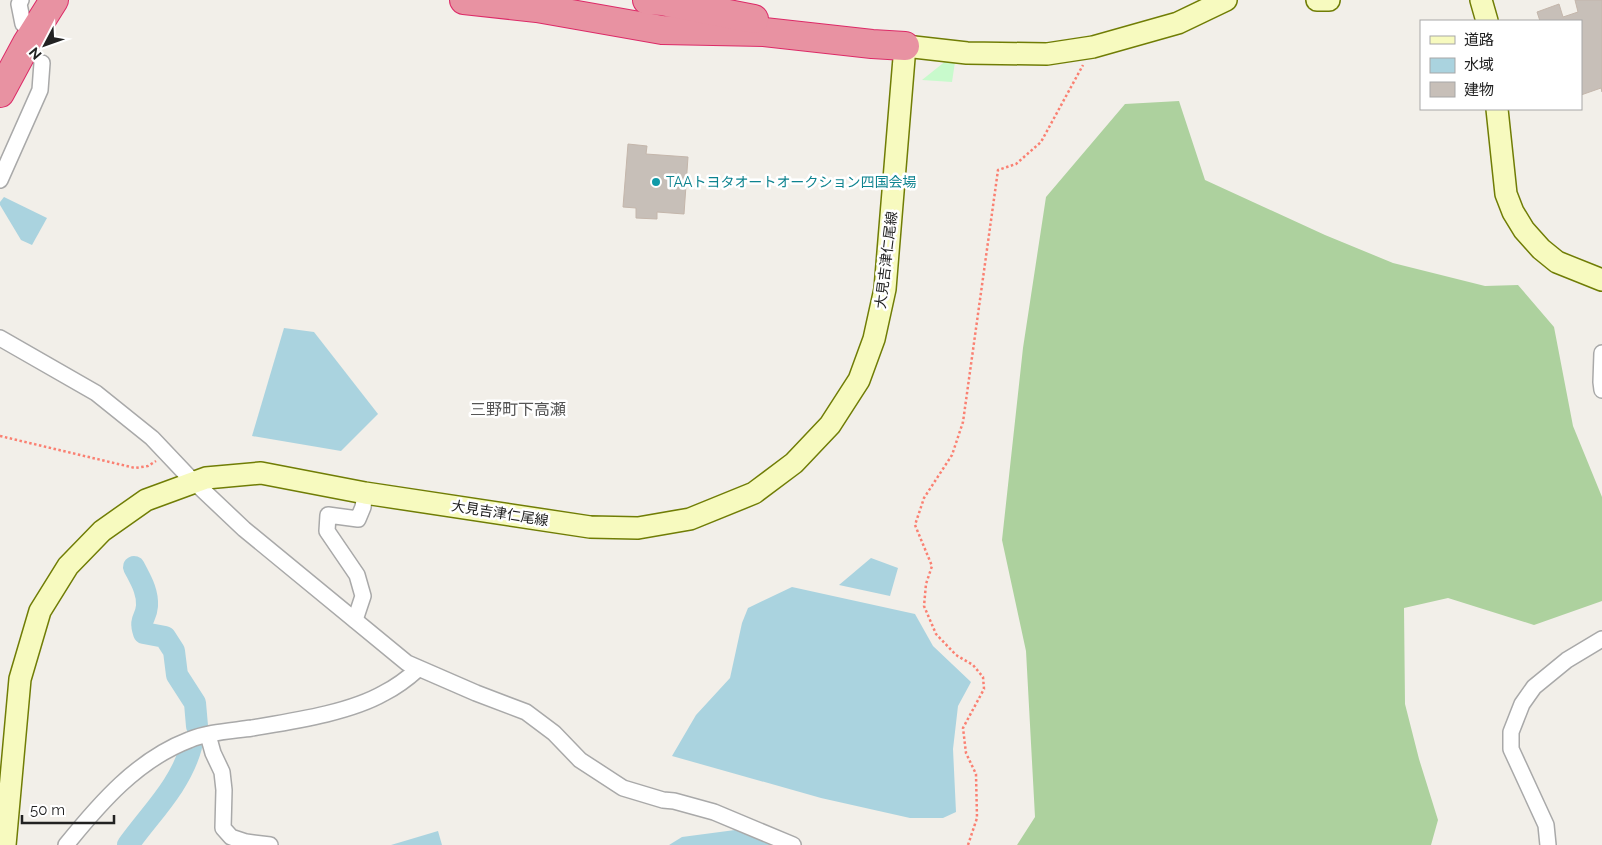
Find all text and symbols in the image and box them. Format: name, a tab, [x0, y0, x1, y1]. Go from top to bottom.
north arrow	[20, 20, 70, 70]
legend	[1420, 20, 1582, 110]
text: 道路	[1464, 31, 1494, 49]
text: N	[26, 44, 45, 63]
text: 水域	[1464, 56, 1494, 74]
text: 建物	[1464, 81, 1494, 99]
place label: TAAトヨタオートオークション四国会場	[666, 174, 917, 190]
marker: TAAトヨタオートオークション四国会場	[650, 176, 662, 188]
street label: 大見吉津仁尾線	[872, 210, 900, 310]
district label: 三野町下高瀬	[470, 400, 566, 419]
street label: 大見吉津仁尾線	[450, 497, 550, 529]
scale bar	[22, 792, 115, 824]
text: 50 m	[30, 801, 65, 819]

